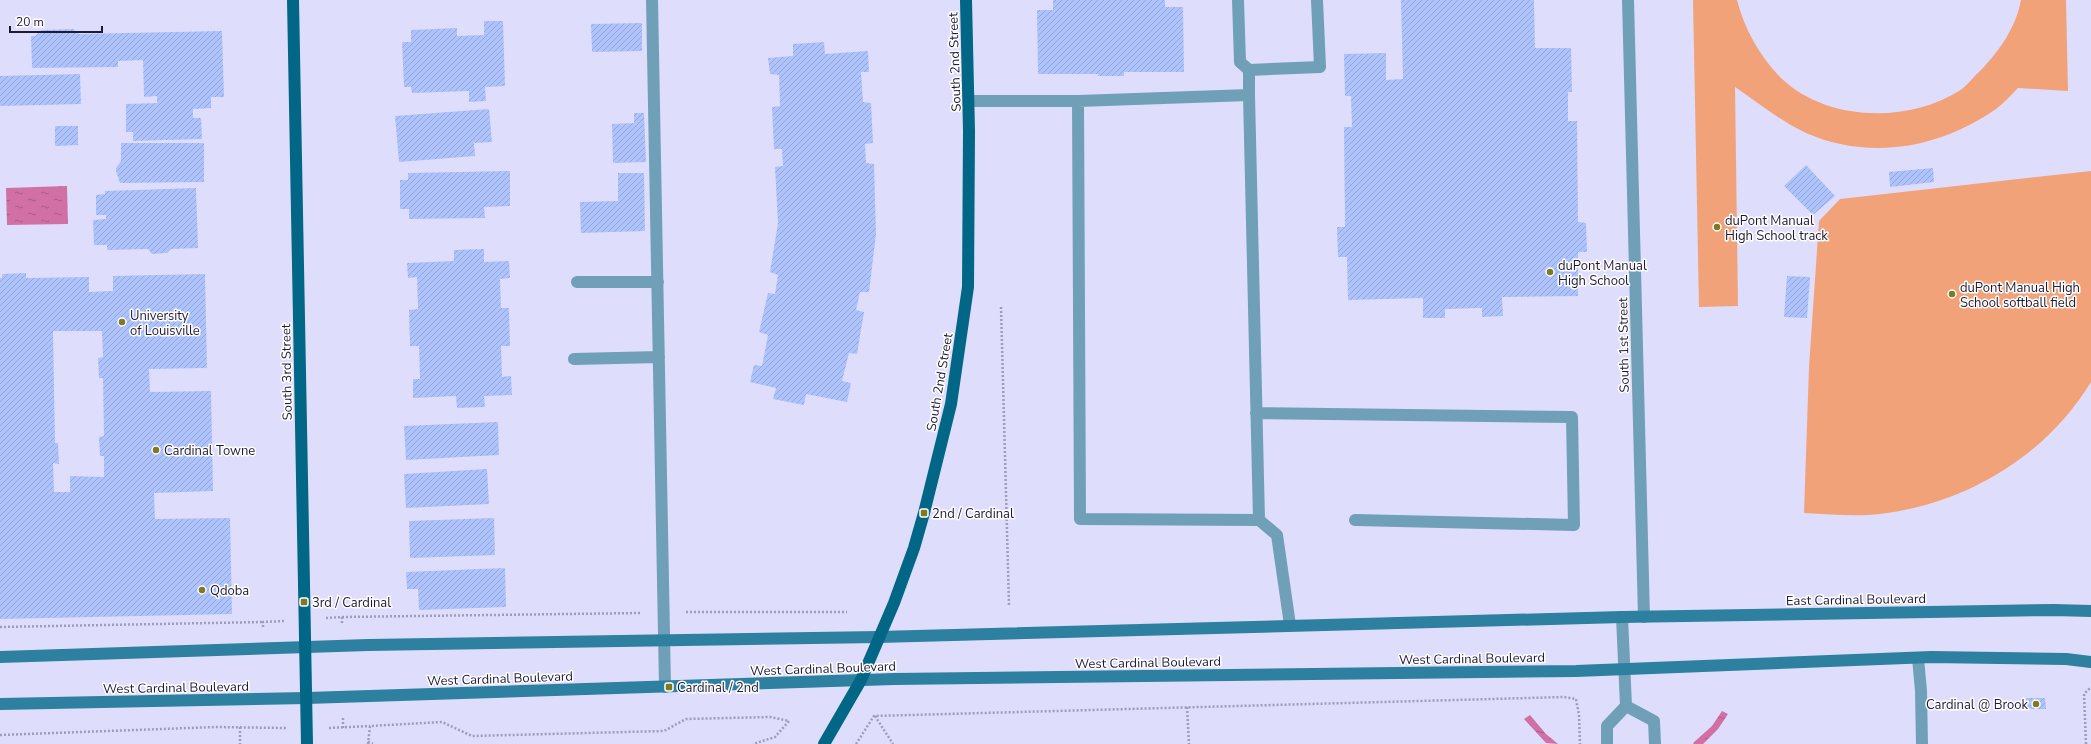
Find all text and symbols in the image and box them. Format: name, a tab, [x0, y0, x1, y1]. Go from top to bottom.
scale bar	[10, 8, 102, 34]
street label: South 2nd Street	[944, 12, 966, 112]
text: 20 m	[16, 14, 44, 30]
place label: duPont Manual High School track	[1725, 212, 1828, 245]
marker: duPont Manual High School track	[1712, 222, 1722, 232]
place label: duPont Manual High School	[1558, 257, 1647, 290]
marker: duPont Manual High School	[1545, 267, 1555, 277]
place label: duPont Manual High School softball field	[1960, 279, 2080, 312]
marker: duPont Manual High School softball field	[1947, 289, 1957, 299]
street label: South 1st Street	[1614, 297, 1634, 393]
place label: University of Louisville	[130, 307, 200, 340]
marker: University of Louisville	[117, 317, 127, 327]
street label: South 3rd Street	[277, 323, 297, 420]
street label: South 2nd Street	[922, 331, 958, 433]
place label: Cardinal Towne	[164, 442, 255, 460]
marker: Cardinal Towne	[151, 445, 161, 455]
place label: 2nd / Cardinal	[932, 505, 1014, 523]
marker: 2nd / Cardinal	[919, 508, 929, 518]
place label: Qdoba	[210, 582, 249, 600]
marker: Qdoba	[197, 585, 207, 595]
street label: East Cardinal Boulevard	[1786, 590, 1926, 610]
place label: 3rd / Cardinal	[312, 594, 391, 612]
marker: 3rd / Cardinal	[299, 597, 309, 607]
street label: West Cardinal Boulevard	[1399, 649, 1545, 669]
street label: West Cardinal Boulevard	[1075, 653, 1221, 673]
street label: West Cardinal Boulevard	[750, 657, 896, 681]
street label: West Cardinal Boulevard	[427, 667, 573, 691]
street label: West Cardinal Boulevard	[103, 678, 249, 698]
place label: Cardinal / 2nd	[677, 679, 759, 697]
marker: Cardinal / 2nd	[664, 682, 674, 692]
place label: Cardinal @ Brook	[1926, 696, 2028, 714]
marker: Cardinal @ Brook	[2031, 699, 2041, 709]

